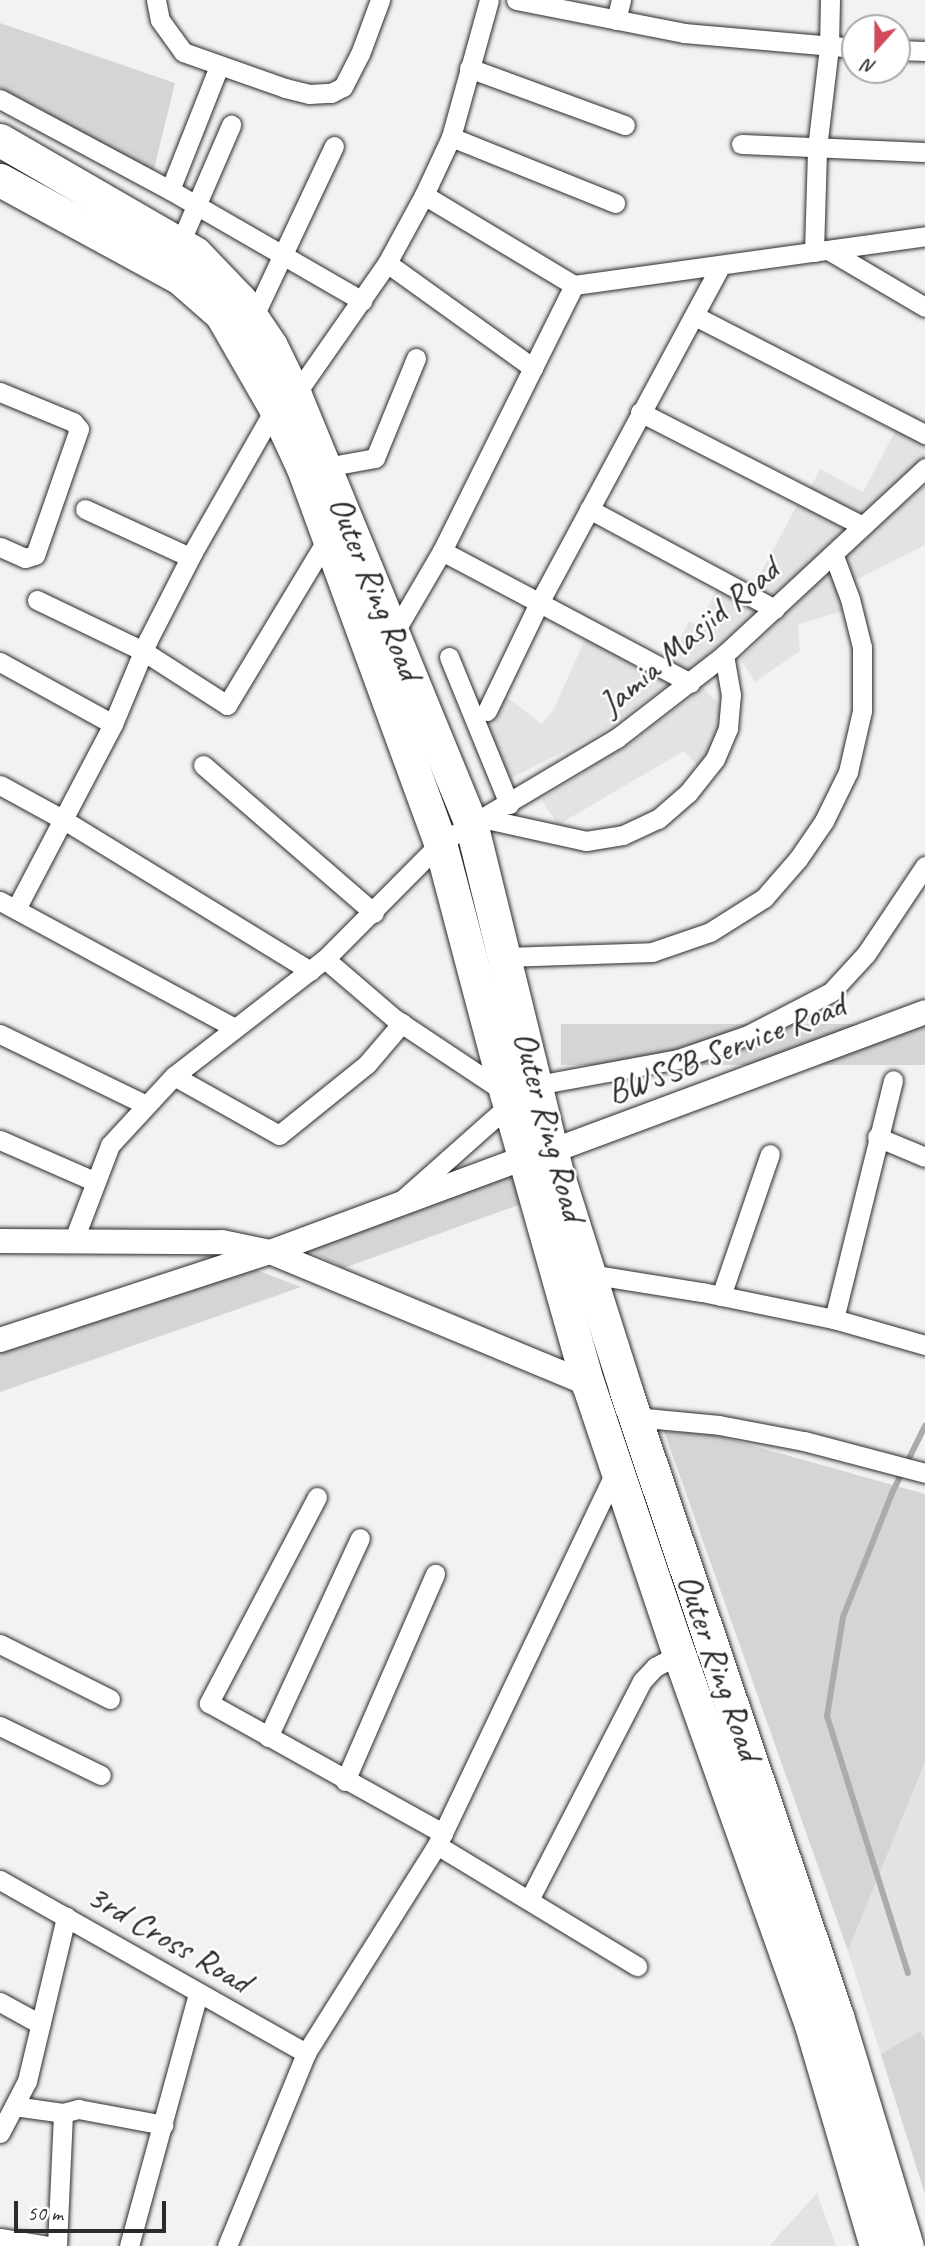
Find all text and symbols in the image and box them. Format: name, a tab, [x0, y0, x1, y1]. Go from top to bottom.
north arrow	[841, 14, 911, 84]
text: N	[859, 53, 879, 80]
street label: Outer Ring Road	[319, 490, 431, 686]
street label: Jamia Masjid Road	[591, 550, 787, 724]
street label: BWSSB Service Road	[601, 984, 851, 1114]
street label: Outer Ring Road	[503, 1026, 595, 1226]
street label: Outer Ring Road	[667, 1568, 771, 1766]
street label: 3rd Cross Road	[79, 1875, 259, 2003]
scale bar	[18, 2186, 170, 2230]
text: 50 m	[27, 2200, 63, 2226]

